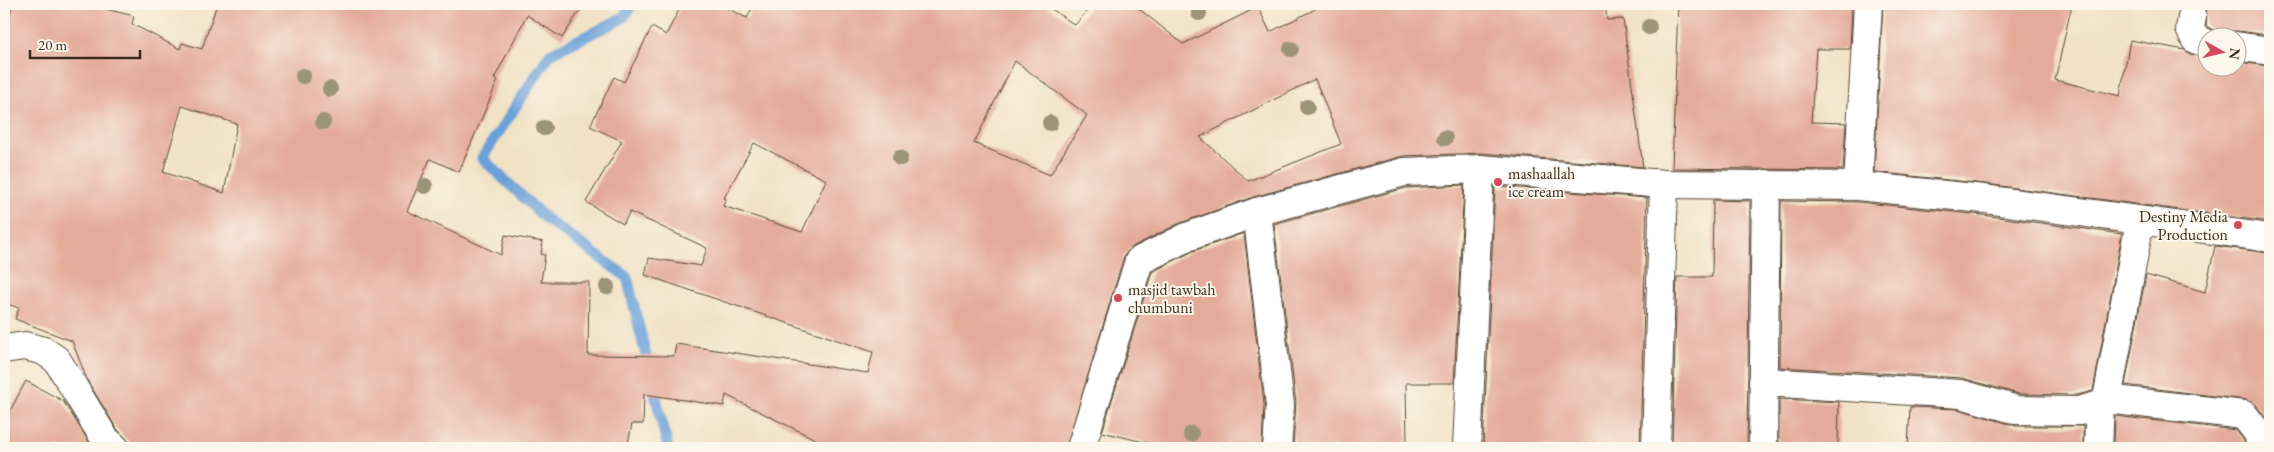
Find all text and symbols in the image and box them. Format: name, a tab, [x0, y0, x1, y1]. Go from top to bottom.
scale bar	[30, 28, 140, 60]
north arrow	[2196, 28, 2246, 78]
text: 20 m	[38, 35, 67, 54]
text: N	[2225, 47, 2245, 61]
place label: mashaallah ice cream	[1508, 163, 1575, 202]
marker: mashaallah ice cream	[1492, 176, 1504, 188]
place label: Destiny Media Production	[2139, 206, 2229, 245]
marker: Destiny Media Production	[2232, 219, 2244, 231]
place label: masjid tawbah chumbuni	[1128, 279, 1215, 318]
marker: masjid tawbah chumbuni	[1112, 292, 1124, 304]

